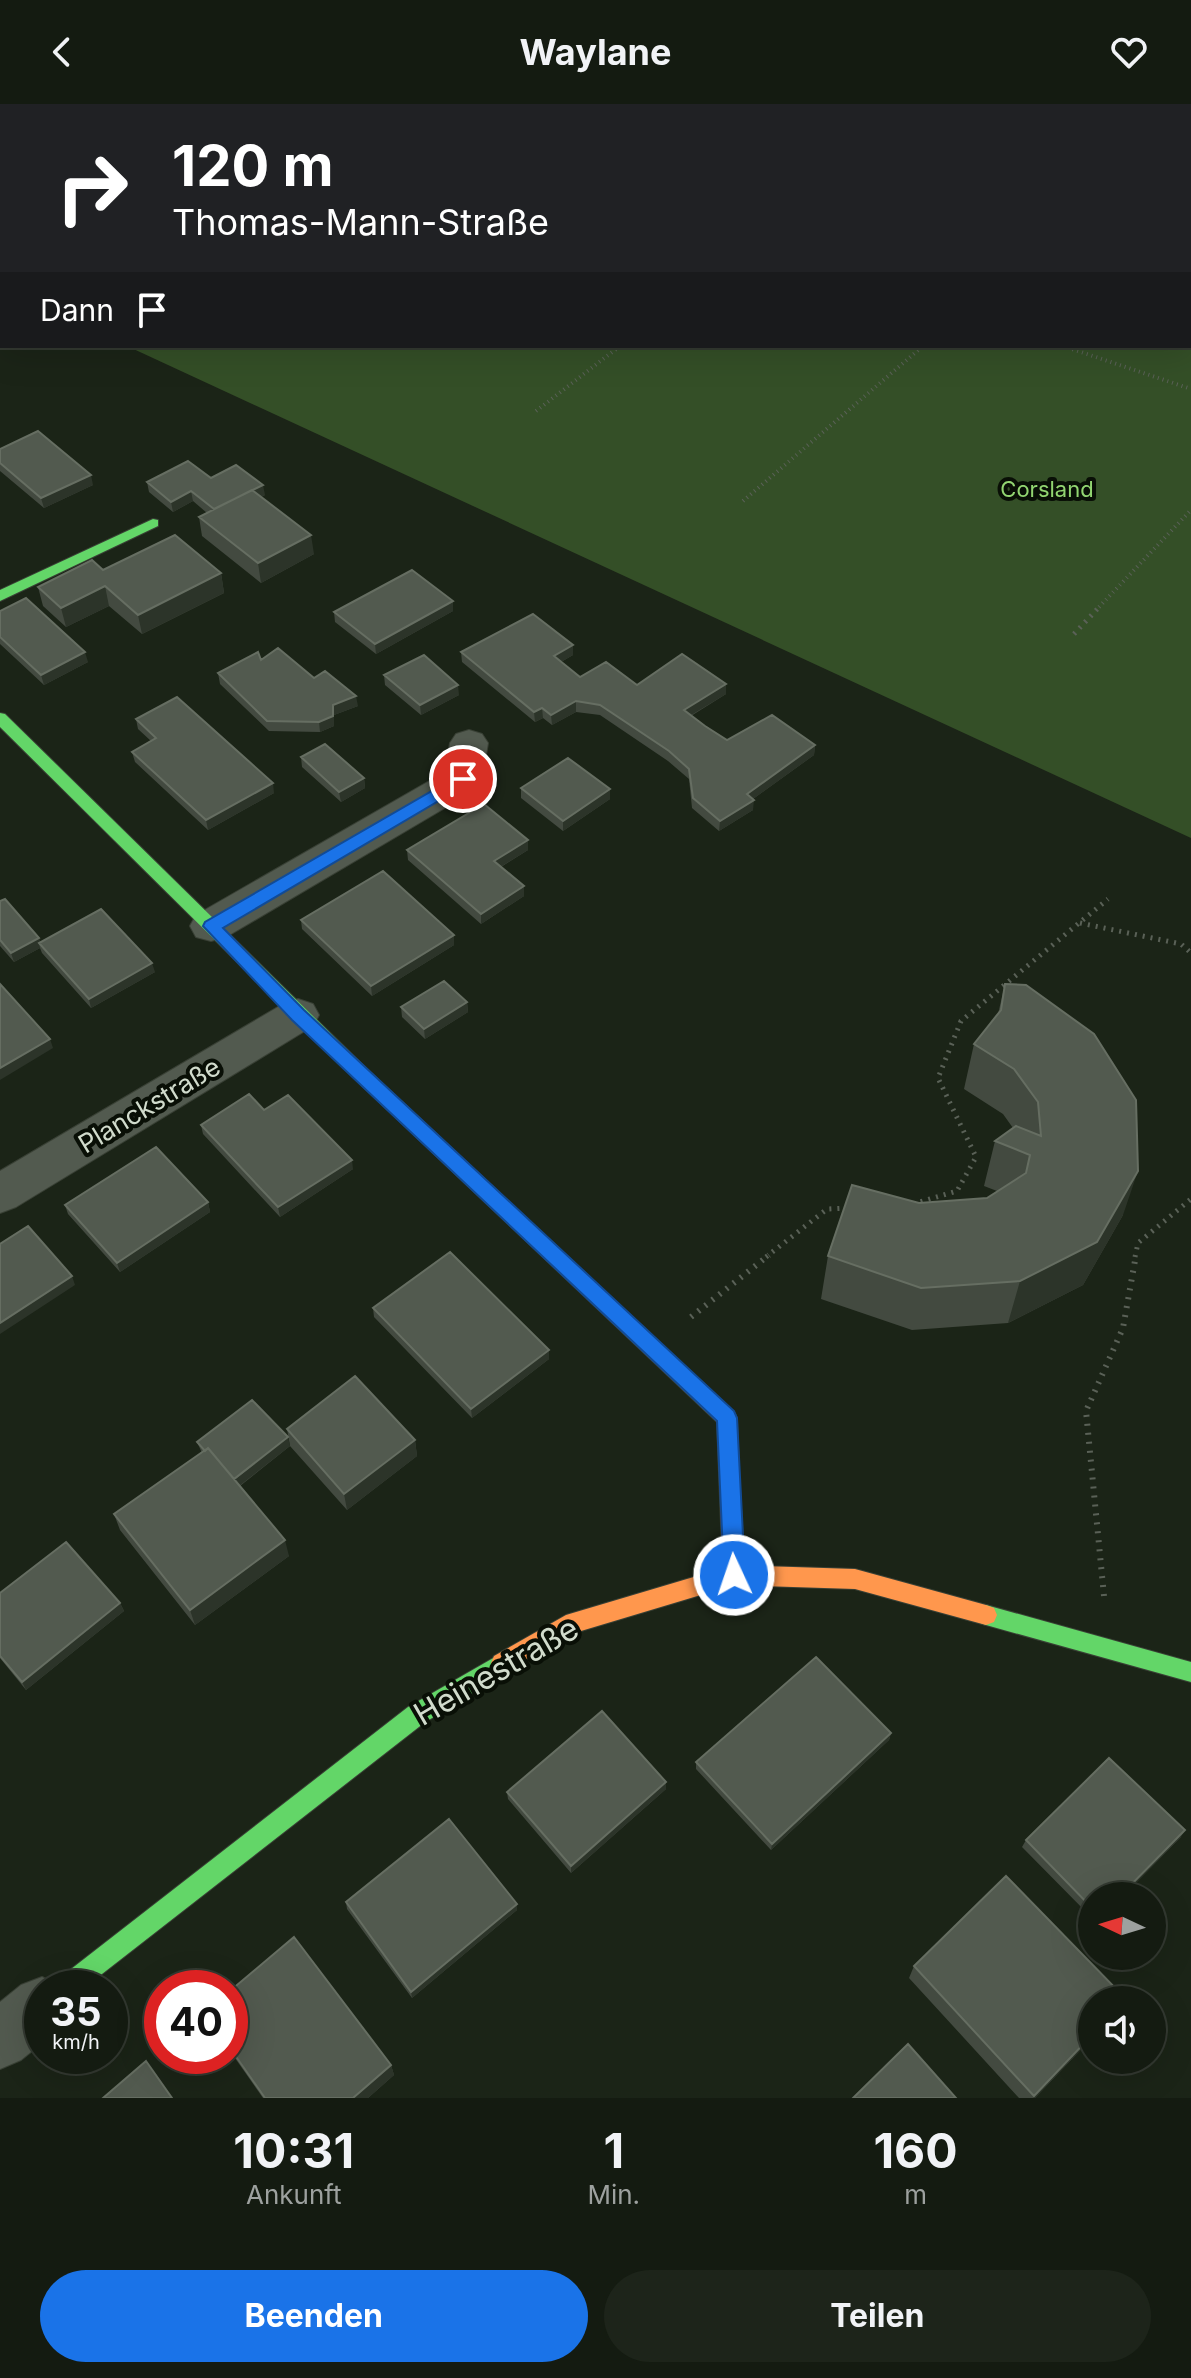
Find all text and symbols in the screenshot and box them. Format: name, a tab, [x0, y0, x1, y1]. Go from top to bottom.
icon: back	[40, 30, 84, 74]
text: Waylane	[520, 30, 671, 74]
icon: heart	[1107, 30, 1151, 74]
text: 120 m	[172, 132, 334, 200]
icon: right	[40, 136, 144, 240]
text: Thomas-Mann-Straße	[172, 200, 549, 244]
icon: arrive	[130, 288, 174, 332]
text: Dann	[40, 292, 114, 328]
park label: Corsland	[1000, 476, 1094, 502]
pin	[429, 745, 497, 813]
icon: arrive	[441, 757, 485, 801]
street label: Planckstraße	[73, 1051, 225, 1159]
position arrow	[692, 1533, 776, 1617]
street label: Heinestraße	[407, 1608, 585, 1734]
north arrow	[1078, 1882, 1166, 1970]
map controls	[1078, 1882, 1166, 2074]
speed limit sign: 40	[144, 1970, 248, 2074]
button: sound	[1078, 1986, 1166, 2074]
text: 35	[50, 1987, 102, 2036]
text: km/h	[52, 2030, 100, 2054]
text: 10:31	[233, 2121, 354, 2180]
text: 1	[603, 2121, 624, 2180]
text: 160	[873, 2121, 958, 2180]
text: Ankunft	[246, 2179, 341, 2210]
text: Min.	[587, 2179, 640, 2210]
text: m	[904, 2179, 927, 2210]
button: Beenden	[40, 2270, 588, 2362]
button: Teilen	[604, 2270, 1151, 2362]

